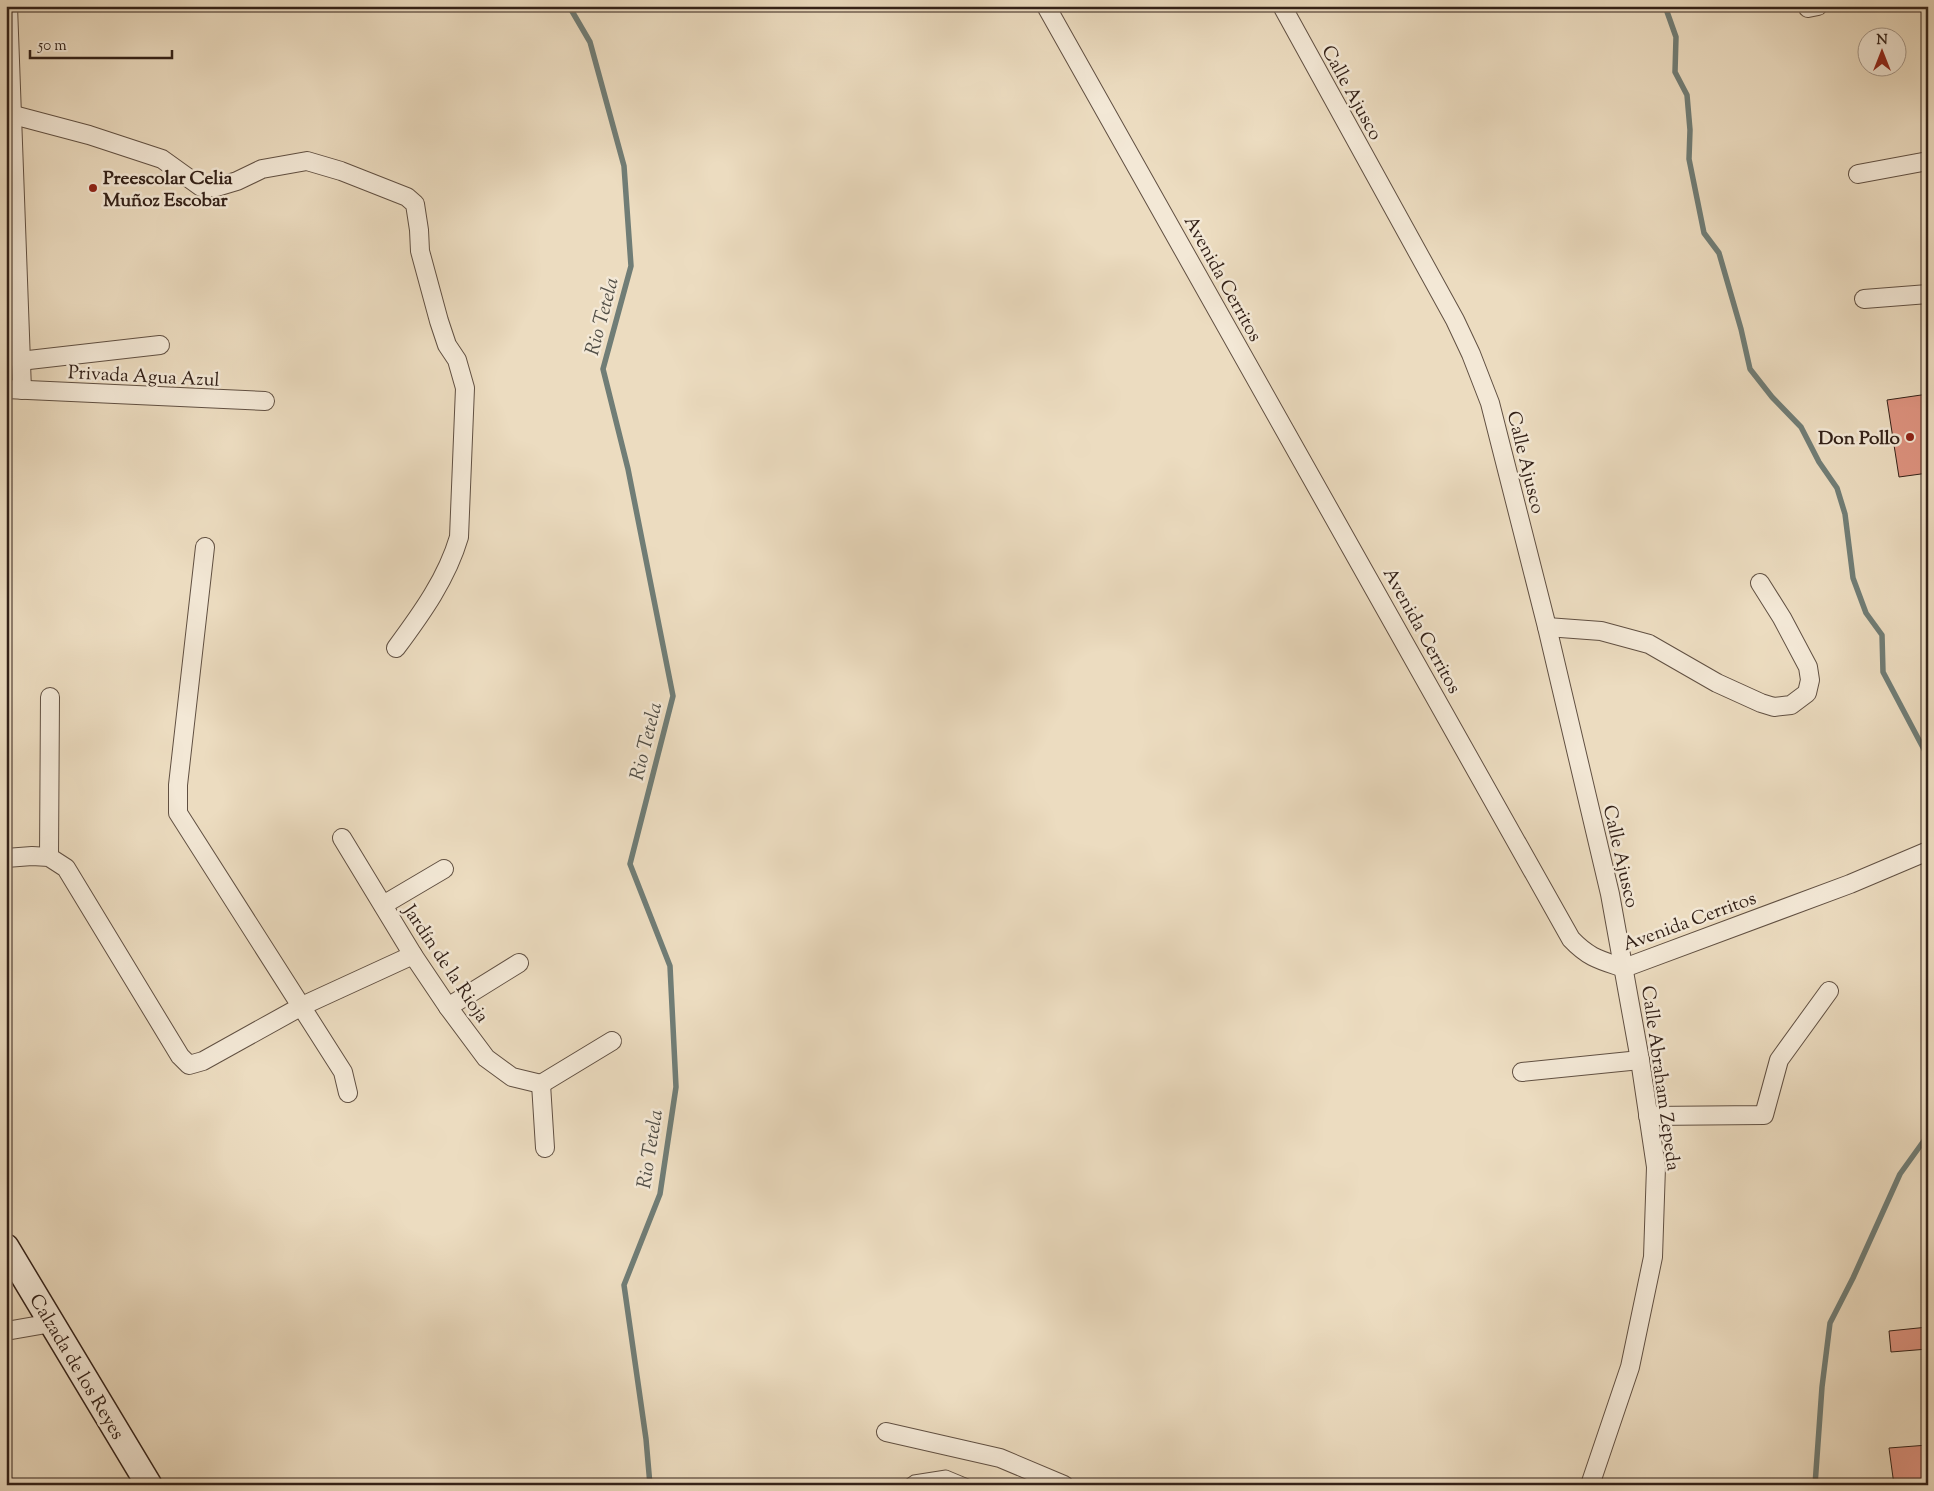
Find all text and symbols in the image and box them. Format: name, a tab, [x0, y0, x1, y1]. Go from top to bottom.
scale bar	[30, 28, 172, 60]
north arrow	[1856, 28, 1906, 78]
text: N	[1876, 31, 1888, 51]
text: 50 m	[37, 36, 67, 57]
street label: Calle Ajusco	[1314, 41, 1388, 146]
place label: Preescolar Celia Muñoz Escobar	[103, 166, 233, 215]
marker: Preescolar Celia Muñoz Escobar	[87, 182, 99, 194]
street label: Avenida Cerritos	[1176, 211, 1268, 347]
water label: Rio Tetela	[579, 275, 628, 359]
street label: Privada Agua Azul	[67, 360, 220, 395]
street label: Calle Ajusco	[1499, 408, 1550, 517]
place label: Don Pollo	[1818, 426, 1901, 453]
marker: Don Pollo	[1904, 431, 1916, 443]
street label: Avenida Cerritos	[1375, 563, 1467, 699]
water label: Rio Tetela	[624, 700, 671, 784]
street label: Calle Ajusco	[1595, 802, 1645, 911]
street label: Avenida Cerritos	[1619, 886, 1760, 959]
street label: Jardín de la Rioja	[395, 899, 495, 1029]
street label: Calle Abraham Zepeda	[1633, 984, 1686, 1173]
water label: Rio Tetela	[631, 1108, 672, 1191]
street label: Calzada de los Reyes	[22, 1289, 130, 1445]

